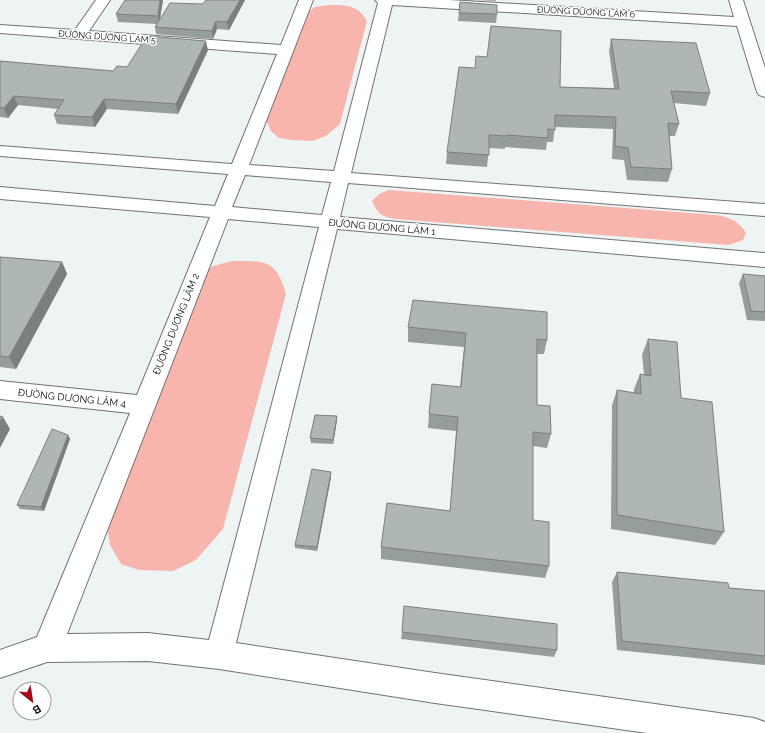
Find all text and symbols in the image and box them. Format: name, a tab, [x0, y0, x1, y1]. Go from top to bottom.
street label: ĐƯỜNG DƯƠNG LÂM 6	[537, 3, 636, 20]
street label: ĐƯỜNG DƯƠNG LÂM 5	[58, 28, 156, 45]
street label: ĐƯỜNG DƯƠNG LÂM 1	[328, 217, 437, 237]
street label: ĐƯỜNG DƯƠNG LÂM 2	[151, 272, 201, 376]
street label: ĐƯỜNG DƯƠNG LÂM 4	[17, 387, 127, 409]
north arrow	[12, 681, 52, 721]
text: B	[30, 702, 43, 717]

